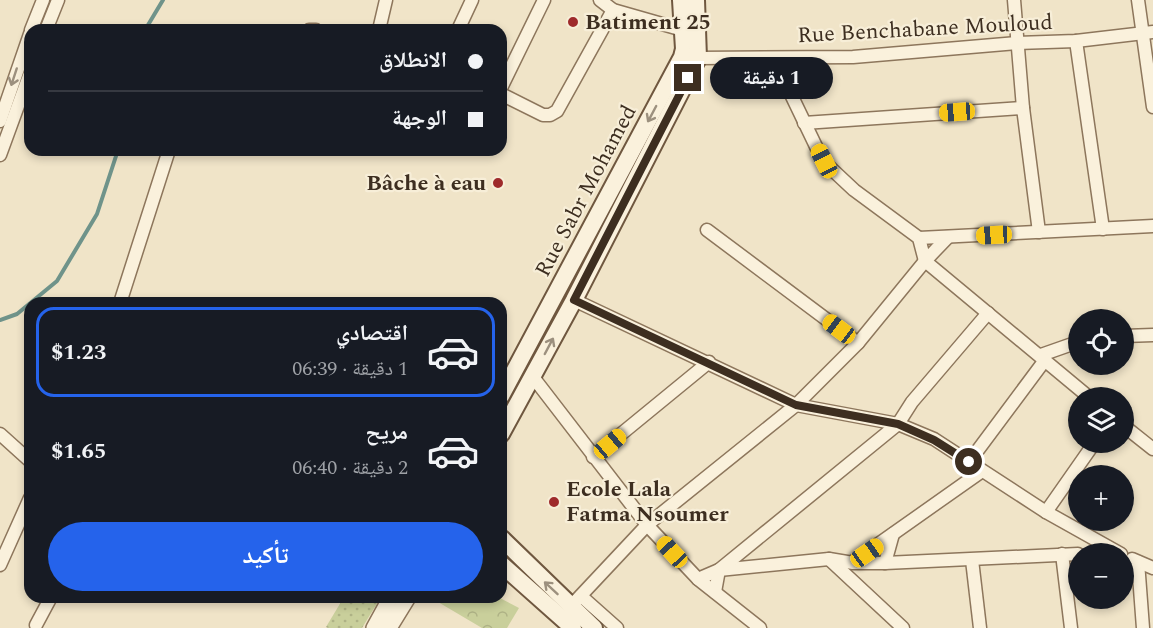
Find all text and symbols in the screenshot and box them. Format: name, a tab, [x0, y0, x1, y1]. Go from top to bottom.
place label: Batiment 25	[585, 6, 711, 39]
street label: Rue Benchabane Mouloud	[797, 6, 1053, 52]
marker: Batiment 25	[566, 15, 580, 29]
text: الانطلاق	[379, 44, 447, 77]
callout: 1 دقيقة	[709, 57, 832, 99]
text: 1 دقيقة	[742, 63, 801, 93]
route end	[674, 64, 701, 91]
one-way arrow	[8, 67, 19, 86]
street label: Rue Sabr Mohamed	[527, 99, 645, 283]
text: الوجهة	[392, 102, 447, 135]
car	[938, 102, 976, 122]
one-way arrow	[646, 104, 657, 122]
car	[808, 141, 840, 181]
place label: Bâche à eau	[366, 167, 486, 200]
marker: Bâche à eau	[491, 176, 505, 190]
car	[976, 225, 1012, 245]
map controls	[1068, 309, 1134, 609]
button: locate	[1068, 309, 1134, 375]
car	[819, 311, 859, 347]
text: اقتصادي	[336, 317, 408, 350]
icon: car	[426, 325, 480, 379]
text: $1.23	[51, 336, 106, 369]
one-way arrow	[543, 338, 555, 355]
text: 1 دقيقة · 06:39	[292, 354, 408, 384]
button: layers	[1068, 387, 1134, 453]
text: مريح	[365, 416, 408, 449]
icon: car	[426, 424, 480, 478]
car	[590, 426, 630, 462]
text: $1.65	[51, 435, 106, 468]
route start	[955, 448, 982, 475]
text: 2 دقيقة · 06:40	[292, 453, 408, 483]
button: +	[1068, 465, 1134, 531]
place label: Ecole Lala Fatma Nsoumer	[566, 473, 729, 531]
marker: Ecole Lala Fatma Nsoumer	[547, 495, 561, 509]
button: تأكيد	[48, 522, 483, 591]
car	[653, 533, 691, 571]
car	[847, 535, 887, 571]
button: −	[1068, 543, 1134, 609]
one-way arrow	[544, 581, 559, 595]

